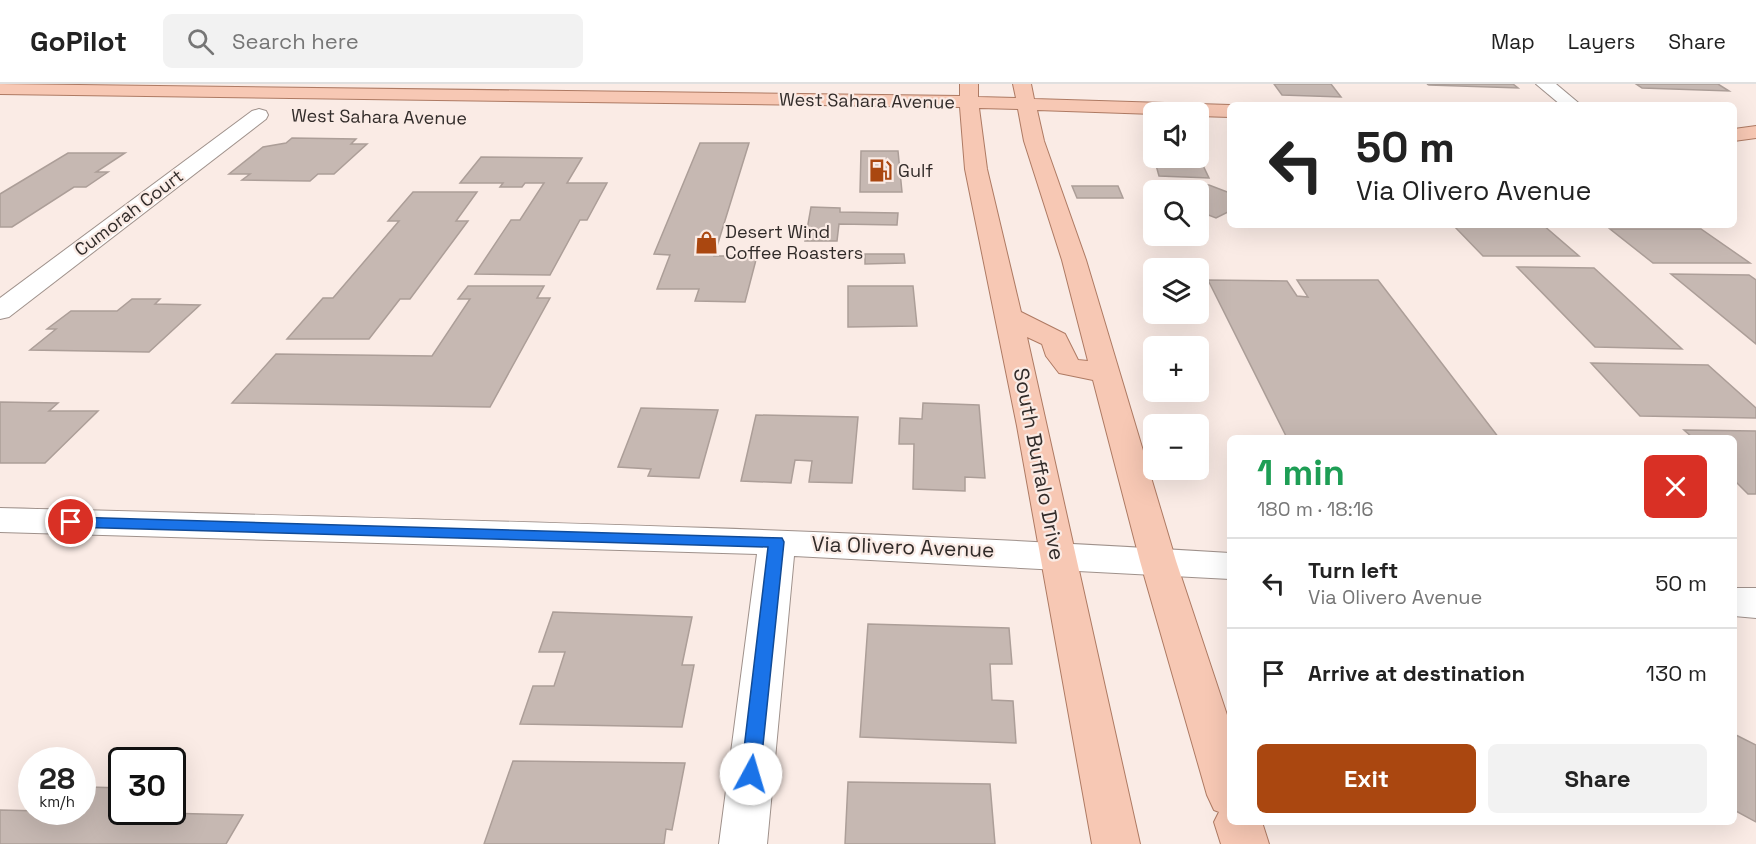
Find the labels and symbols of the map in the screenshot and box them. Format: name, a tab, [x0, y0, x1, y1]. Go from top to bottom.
street label: West Sahara Avenue	[779, 87, 955, 114]
street label: West Sahara Avenue	[291, 103, 467, 130]
fuel station icon: Gulf	[867, 158, 893, 184]
place label: Gulf	[898, 159, 933, 182]
street label: Cumorah Court	[70, 164, 188, 261]
place label: Desert Wind Coffee Roasters	[725, 220, 863, 264]
shop icon: Desert Wind Coffee Roasters	[694, 229, 720, 255]
street label: South Buffalo Drive	[1008, 366, 1071, 562]
pin	[45, 496, 96, 547]
street label: Via Olivero Avenue	[811, 530, 995, 563]
position arrow	[719, 742, 783, 806]
speed limit sign: 30	[108, 747, 186, 825]

